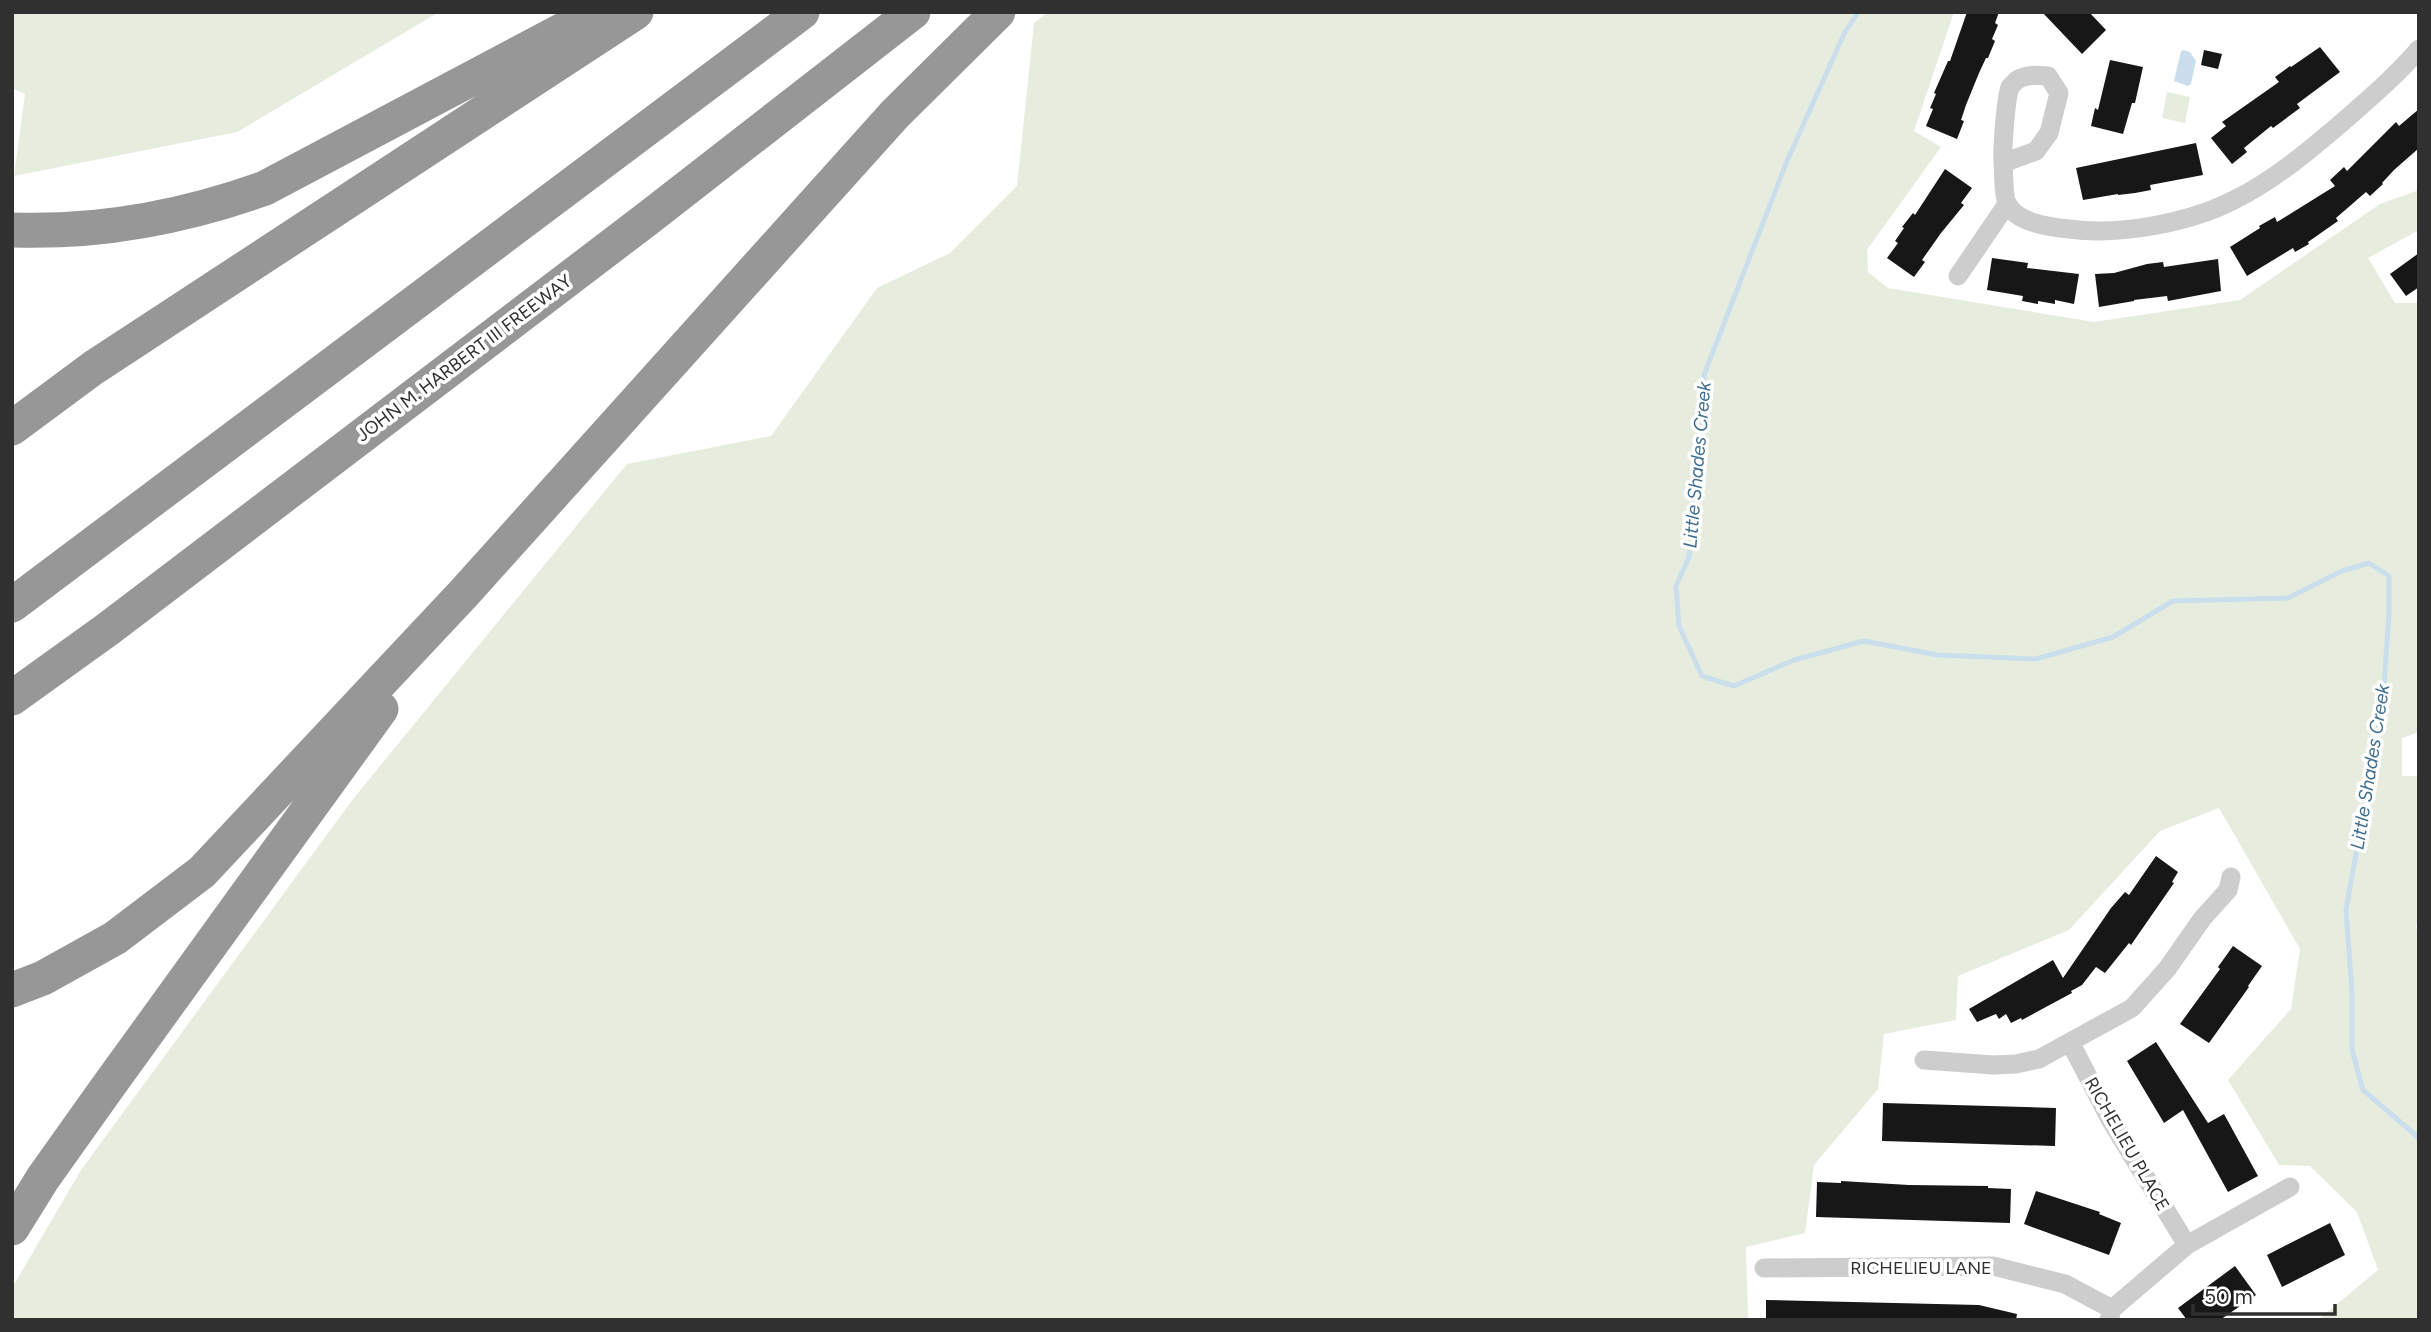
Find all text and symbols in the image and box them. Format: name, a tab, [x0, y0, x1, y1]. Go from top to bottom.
street label: JOHN M. HARBERT III FREEWAY	[352, 270, 576, 446]
water label: Little Shades Creek	[1678, 380, 1716, 549]
water label: Little Shades Creek	[2346, 682, 2395, 851]
street label: RICHELIEU PLACE	[2080, 1073, 2174, 1215]
street label: RICHELIEU LANE	[1850, 1257, 1992, 1279]
scale bar	[2193, 1272, 2335, 1316]
text: 50 m	[2204, 1284, 2253, 1309]

